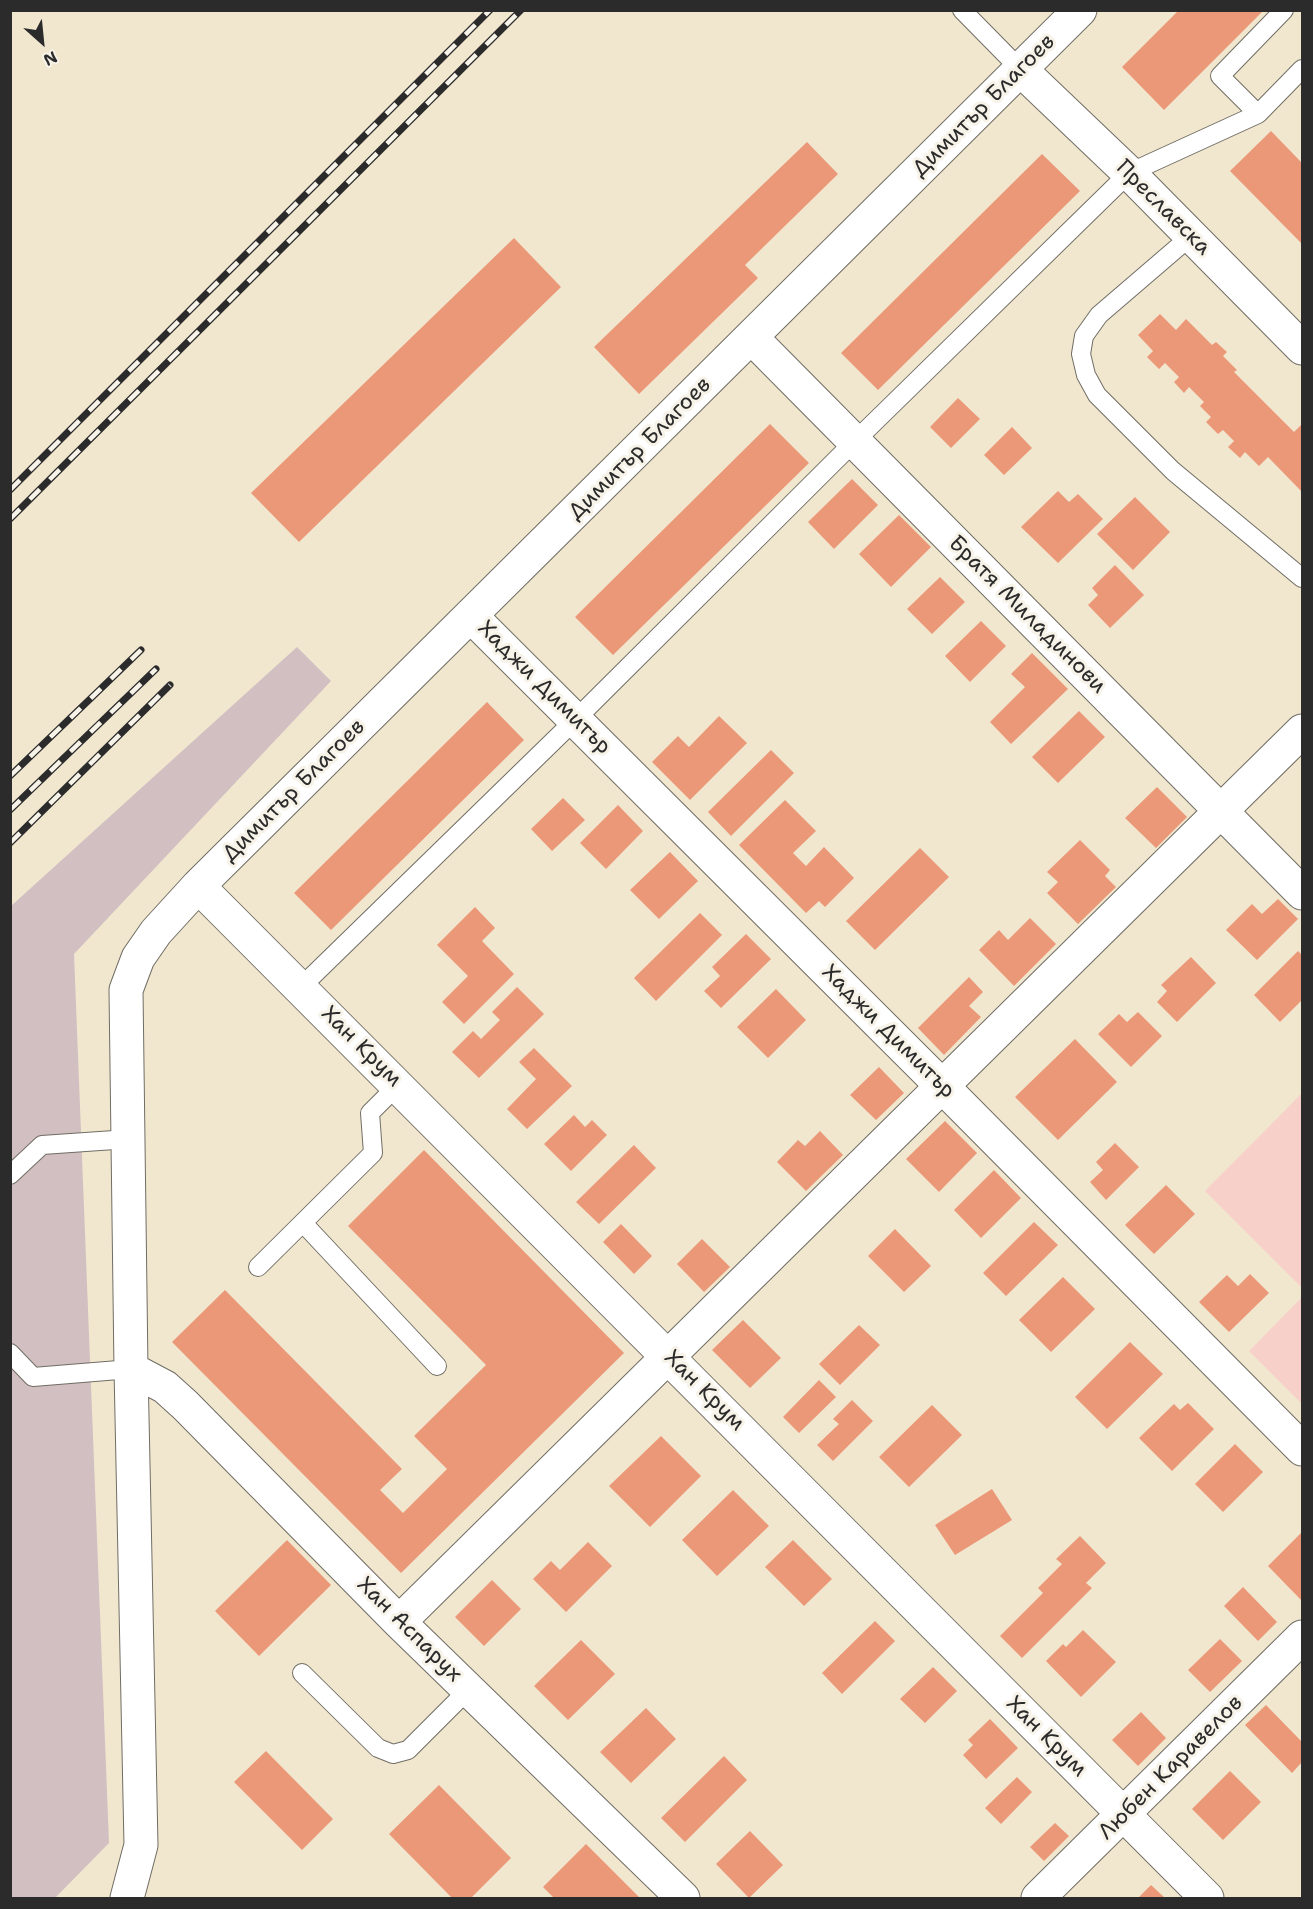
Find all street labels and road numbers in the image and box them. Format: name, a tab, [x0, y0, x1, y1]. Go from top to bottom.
street label: Димитър Благоев	[907, 29, 1061, 183]
street label: Преславска	[1110, 155, 1216, 261]
street label: Димитър Благоев	[563, 372, 717, 526]
street label: Братя Миладинови	[943, 531, 1111, 699]
street label: Хаджи Димитър	[472, 616, 616, 760]
street label: Димитър Благоев	[217, 714, 371, 868]
street label: Хаджи Димитър	[816, 960, 960, 1104]
street label: Хан Крум	[315, 1001, 407, 1093]
street label: Хан Крум	[658, 1345, 750, 1437]
street label: Хан Аспарух	[351, 1572, 467, 1688]
street label: Любен Каравелов	[1093, 1690, 1249, 1846]
street label: Хан Крум	[1000, 1691, 1092, 1783]

